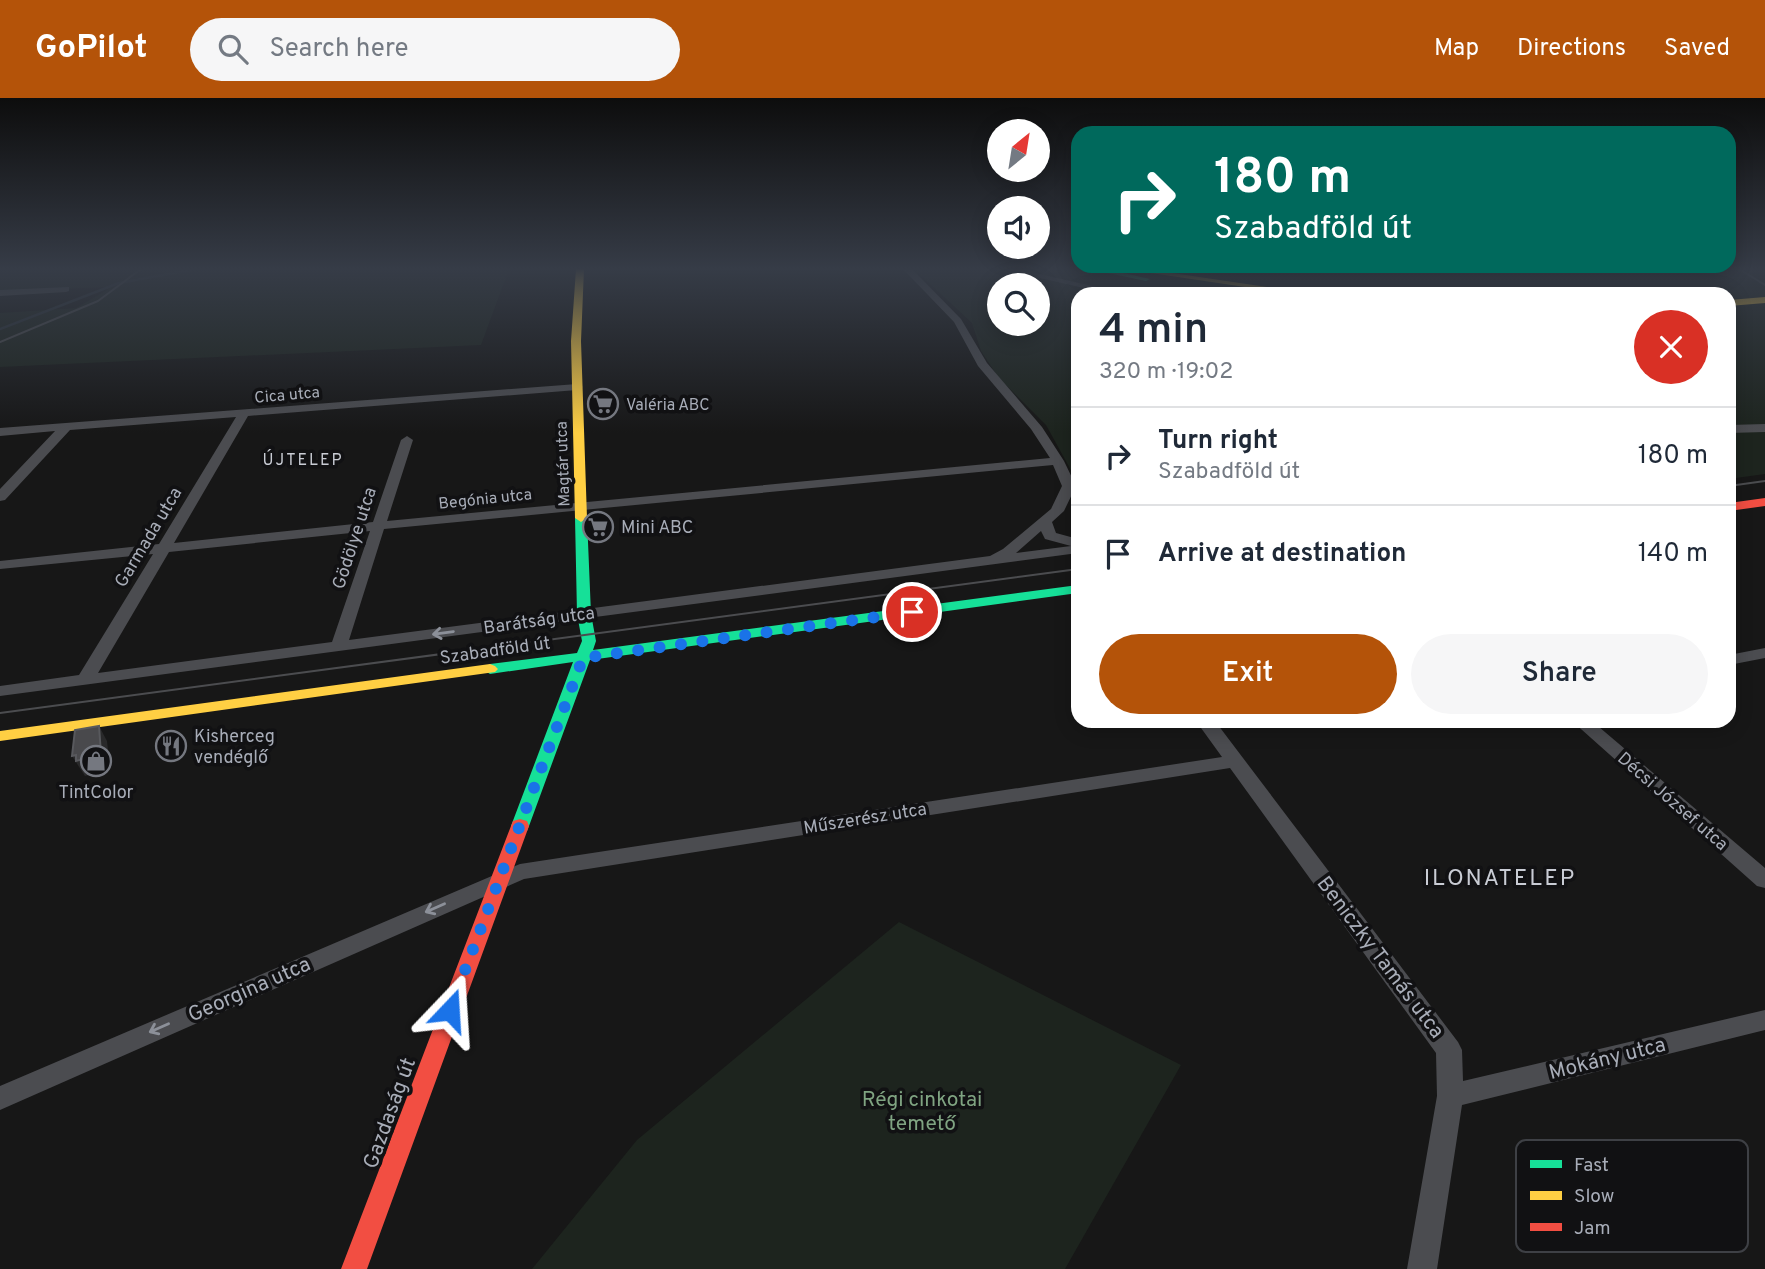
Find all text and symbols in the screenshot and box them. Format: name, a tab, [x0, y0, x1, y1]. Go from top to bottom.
search box	[190, 18, 680, 81]
text: GoPilot	[35, 28, 148, 70]
icon: search	[214, 30, 252, 68]
text: Search here	[270, 33, 408, 66]
text: Map	[1434, 34, 1479, 64]
text: Directions	[1517, 34, 1626, 64]
text: Saved	[1664, 34, 1730, 64]
north arrow	[987, 119, 1050, 182]
map controls	[987, 119, 1050, 336]
text: 180 m	[1214, 149, 1351, 211]
icon: right	[1099, 154, 1190, 245]
button: sound	[987, 196, 1050, 259]
text: Szabadföld út	[1214, 210, 1412, 250]
button: search	[987, 273, 1050, 336]
text: 4 min	[1099, 305, 1208, 358]
button: close	[1634, 310, 1708, 384]
text: 320 m · 19:02	[1099, 358, 1233, 387]
street label: Cica utca	[254, 383, 321, 409]
supermarket icon: Valéria ABC	[586, 387, 620, 421]
place label: Valéria ABC	[626, 396, 710, 416]
street label: Magtár utca	[553, 421, 575, 507]
text: Turn right	[1158, 425, 1278, 458]
icon: right	[1099, 437, 1137, 475]
text: 180 m	[1638, 440, 1708, 473]
district label: ÚJTELEP	[262, 449, 344, 471]
text: Szabadföld út	[1158, 458, 1300, 487]
street label: Garmada utca	[110, 483, 188, 592]
street label: Gödölye utca	[328, 485, 383, 592]
street label: Begónia utca	[438, 485, 533, 515]
supermarket icon: Mini ABC	[581, 510, 615, 544]
place label: Mini ABC	[621, 517, 693, 540]
icon: arrive	[1099, 535, 1137, 573]
text: Arrive at destination	[1158, 538, 1406, 571]
text: 140 m	[1638, 538, 1708, 571]
pin	[882, 582, 942, 642]
icon: arrive	[893, 593, 931, 631]
street label: Barátság utca	[482, 602, 596, 641]
one-way arrow	[432, 627, 455, 640]
street label: Szabadföld út	[438, 632, 552, 671]
button: Exit	[1099, 634, 1397, 714]
button: Share	[1411, 634, 1708, 714]
place label: Kisherceg vendéglő	[194, 726, 275, 770]
restaurant icon: Kisherceg vendéglő	[154, 729, 188, 763]
shop icon: TintColor	[79, 744, 113, 778]
street label: Décsi József utca	[1612, 748, 1732, 857]
place label: TintColor	[58, 782, 134, 805]
street label: Műszerész utca	[802, 798, 929, 841]
district label: ILONATELEP	[1424, 865, 1576, 894]
street label: Beniczky Tamás utca	[1310, 871, 1450, 1044]
one-way arrow	[425, 902, 446, 915]
street label: Georgina utca	[184, 951, 315, 1029]
position arrow	[413, 973, 487, 1047]
one-way arrow	[149, 1023, 170, 1036]
street label: Mokány utca	[1546, 1032, 1669, 1087]
street label: Gazdaság út	[358, 1054, 423, 1173]
park label: Régi cinkotai temető	[862, 1087, 982, 1138]
legend	[1516, 1140, 1748, 1252]
text: Fast	[1574, 1154, 1609, 1178]
text: Slow	[1574, 1185, 1614, 1209]
text: Jam	[1574, 1217, 1611, 1241]

